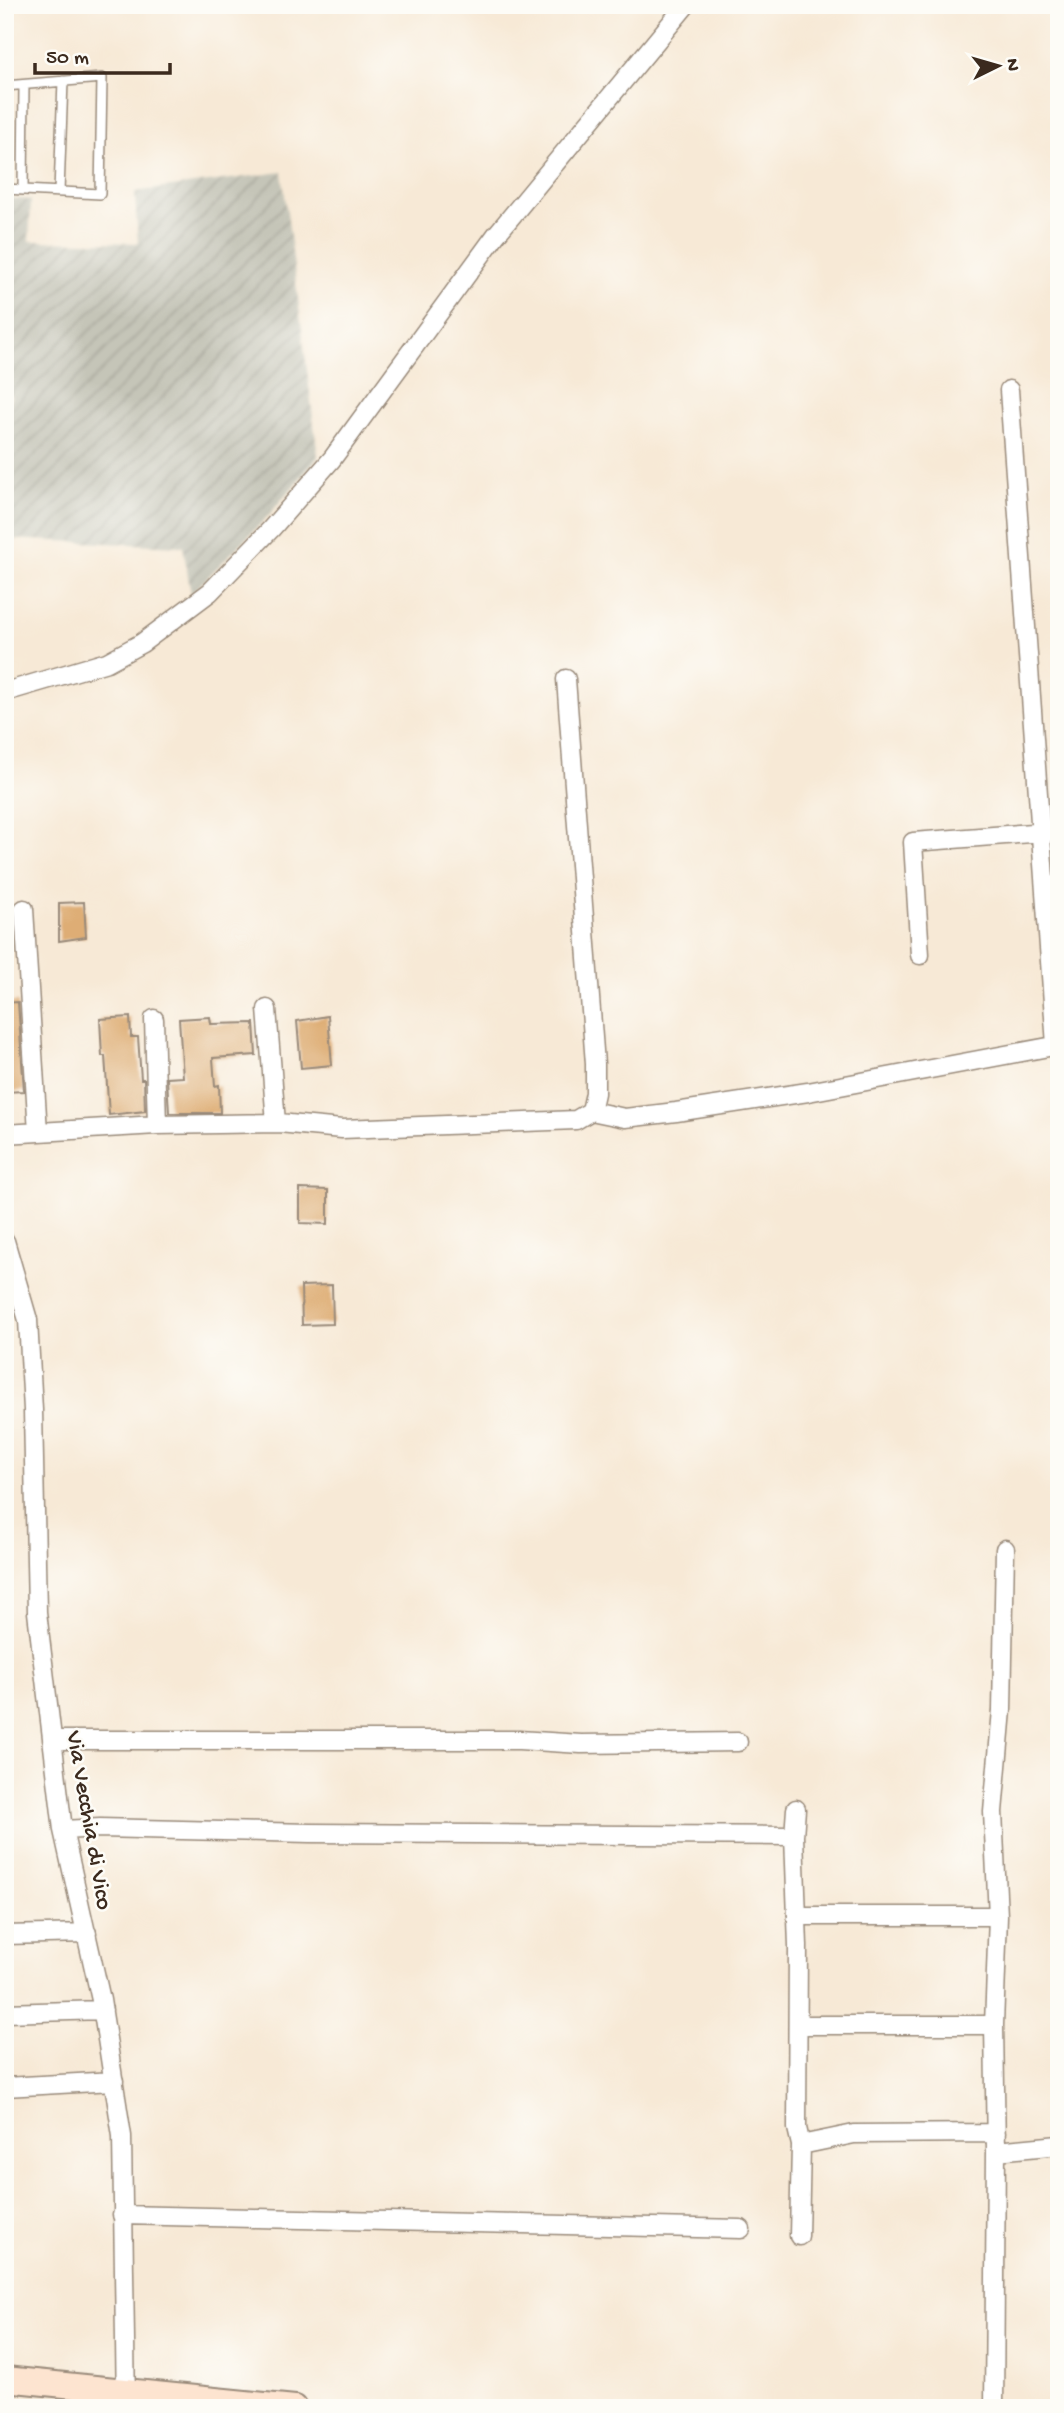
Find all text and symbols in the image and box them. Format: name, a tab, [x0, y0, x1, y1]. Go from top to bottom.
scale bar	[35, 32, 170, 76]
north arrow	[962, 32, 1032, 102]
text: 50 m	[46, 47, 89, 72]
text: N	[999, 58, 1023, 72]
street label: Via Vecchia di Vico	[57, 1728, 118, 1912]

